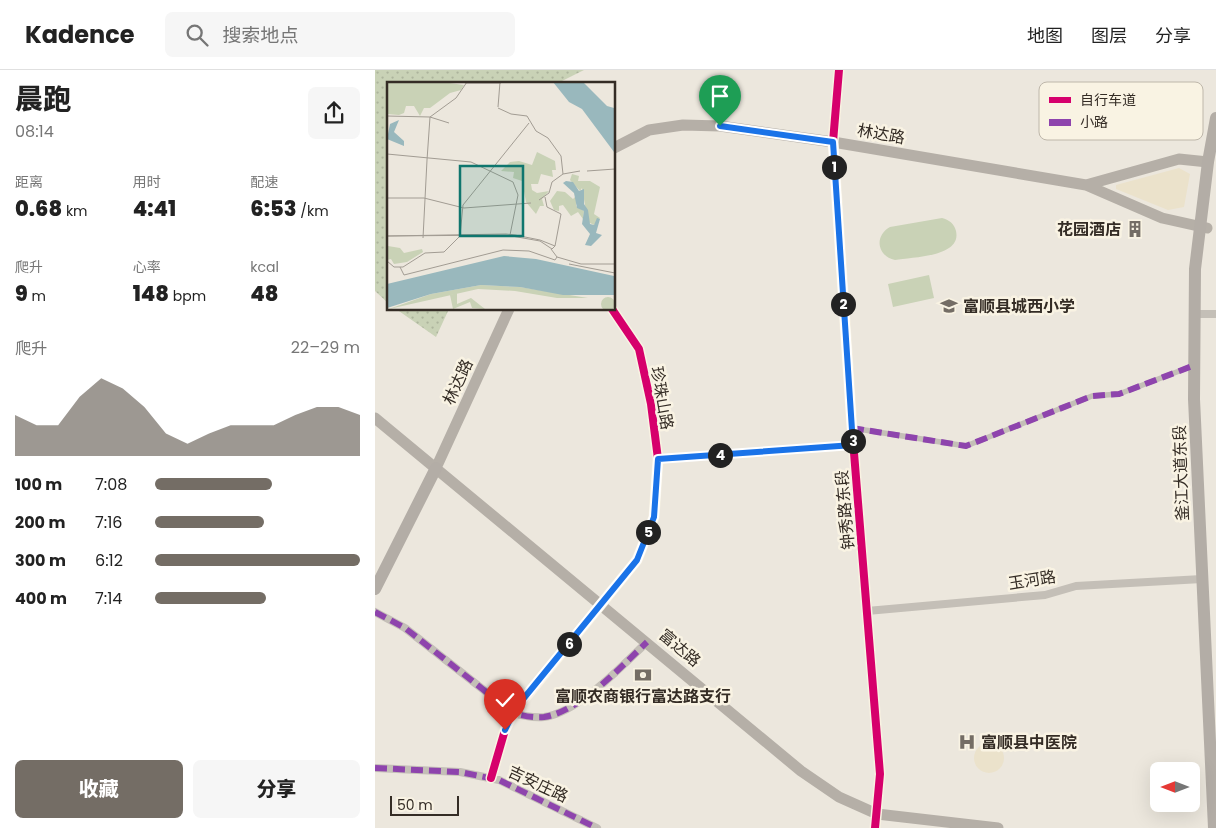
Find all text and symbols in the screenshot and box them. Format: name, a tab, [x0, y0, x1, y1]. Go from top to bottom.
search box	[165, 12, 515, 57]
text: Kadence	[25, 18, 135, 51]
icon: search	[183, 21, 211, 49]
text: 搜索地点	[223, 22, 299, 49]
text: 地图	[1027, 23, 1063, 48]
text: 图层	[1091, 23, 1127, 48]
text: 分享	[1155, 23, 1191, 48]
pin	[699, 75, 741, 126]
text: 晨跑	[15, 80, 71, 119]
inset map	[387, 82, 615, 310]
icon: arrive	[706, 82, 734, 110]
legend	[1039, 82, 1203, 140]
button: share	[308, 87, 360, 139]
text: 自行车道	[1080, 90, 1136, 110]
text: 小路	[1080, 112, 1108, 132]
street label: 林达路	[855, 119, 907, 149]
text: 08:14	[15, 120, 54, 143]
pin: 1	[821, 154, 847, 180]
text: 1	[832, 157, 837, 177]
text: 距离	[15, 172, 43, 192]
text: 用时	[133, 172, 161, 192]
text: 配速	[250, 172, 278, 192]
text: 0.68	[15, 194, 62, 223]
text: 4:41	[133, 194, 176, 223]
text: 6:53	[250, 194, 297, 223]
text: km	[62, 201, 88, 221]
text: /km	[297, 201, 329, 221]
place label: 花园酒店	[1057, 218, 1121, 241]
building icon: 花园酒店	[1125, 219, 1145, 239]
text: 爬升	[15, 257, 43, 277]
text: 心率	[133, 257, 161, 277]
text: kcal	[250, 257, 279, 277]
text: 9	[15, 279, 28, 308]
text: 148	[133, 279, 169, 308]
text: 48	[250, 279, 279, 308]
text: m	[28, 286, 46, 306]
text: bpm	[169, 286, 206, 306]
pin: 2	[831, 292, 855, 316]
text: 2	[840, 294, 848, 314]
place label: 富顺县城西小学	[963, 295, 1075, 318]
school or university icon: 富顺县城西小学	[939, 296, 959, 316]
text: 22–29 m	[291, 336, 360, 359]
text: 爬升	[15, 337, 47, 360]
street label: 林达路	[437, 355, 479, 409]
street label: 珍珠山路	[645, 364, 679, 432]
street label: 釜江大道东段	[1168, 425, 1194, 521]
pin: 3	[841, 428, 865, 454]
text: 3	[849, 431, 858, 451]
pin: 4	[707, 442, 733, 468]
text: 4	[716, 445, 725, 465]
street label: 钟秀路东段	[830, 469, 860, 551]
text: 100 m	[15, 473, 62, 496]
text: 7:08	[95, 473, 127, 496]
text: 200 m	[15, 511, 65, 534]
text: 7:16	[95, 511, 122, 534]
pin: 5	[635, 520, 661, 544]
text: 5	[644, 522, 653, 542]
text: 300 m	[15, 549, 66, 572]
text: 6:12	[95, 549, 123, 572]
street label: 玉河路	[1006, 565, 1058, 595]
text: 400 m	[15, 587, 67, 610]
text: 7:14	[95, 587, 122, 610]
street label: 富达路	[654, 624, 706, 672]
pin: 6	[557, 632, 581, 656]
text: 6	[565, 634, 574, 654]
bank icon: 富顺农商银行富达路支行	[633, 665, 653, 685]
pin	[484, 679, 526, 730]
place label: 富顺农商银行富达路支行	[555, 685, 731, 708]
icon: check	[491, 686, 519, 714]
place label: 富顺县中医院	[981, 731, 1077, 754]
hospital icon: 富顺县中医院	[957, 732, 977, 752]
button: 收藏	[15, 760, 183, 818]
button: 分享	[193, 760, 360, 818]
street label: 吉安庄路	[504, 760, 572, 808]
north arrow	[1150, 762, 1200, 812]
map controls	[1150, 762, 1200, 812]
scale bar	[390, 793, 459, 816]
text: 50 m	[397, 795, 433, 815]

